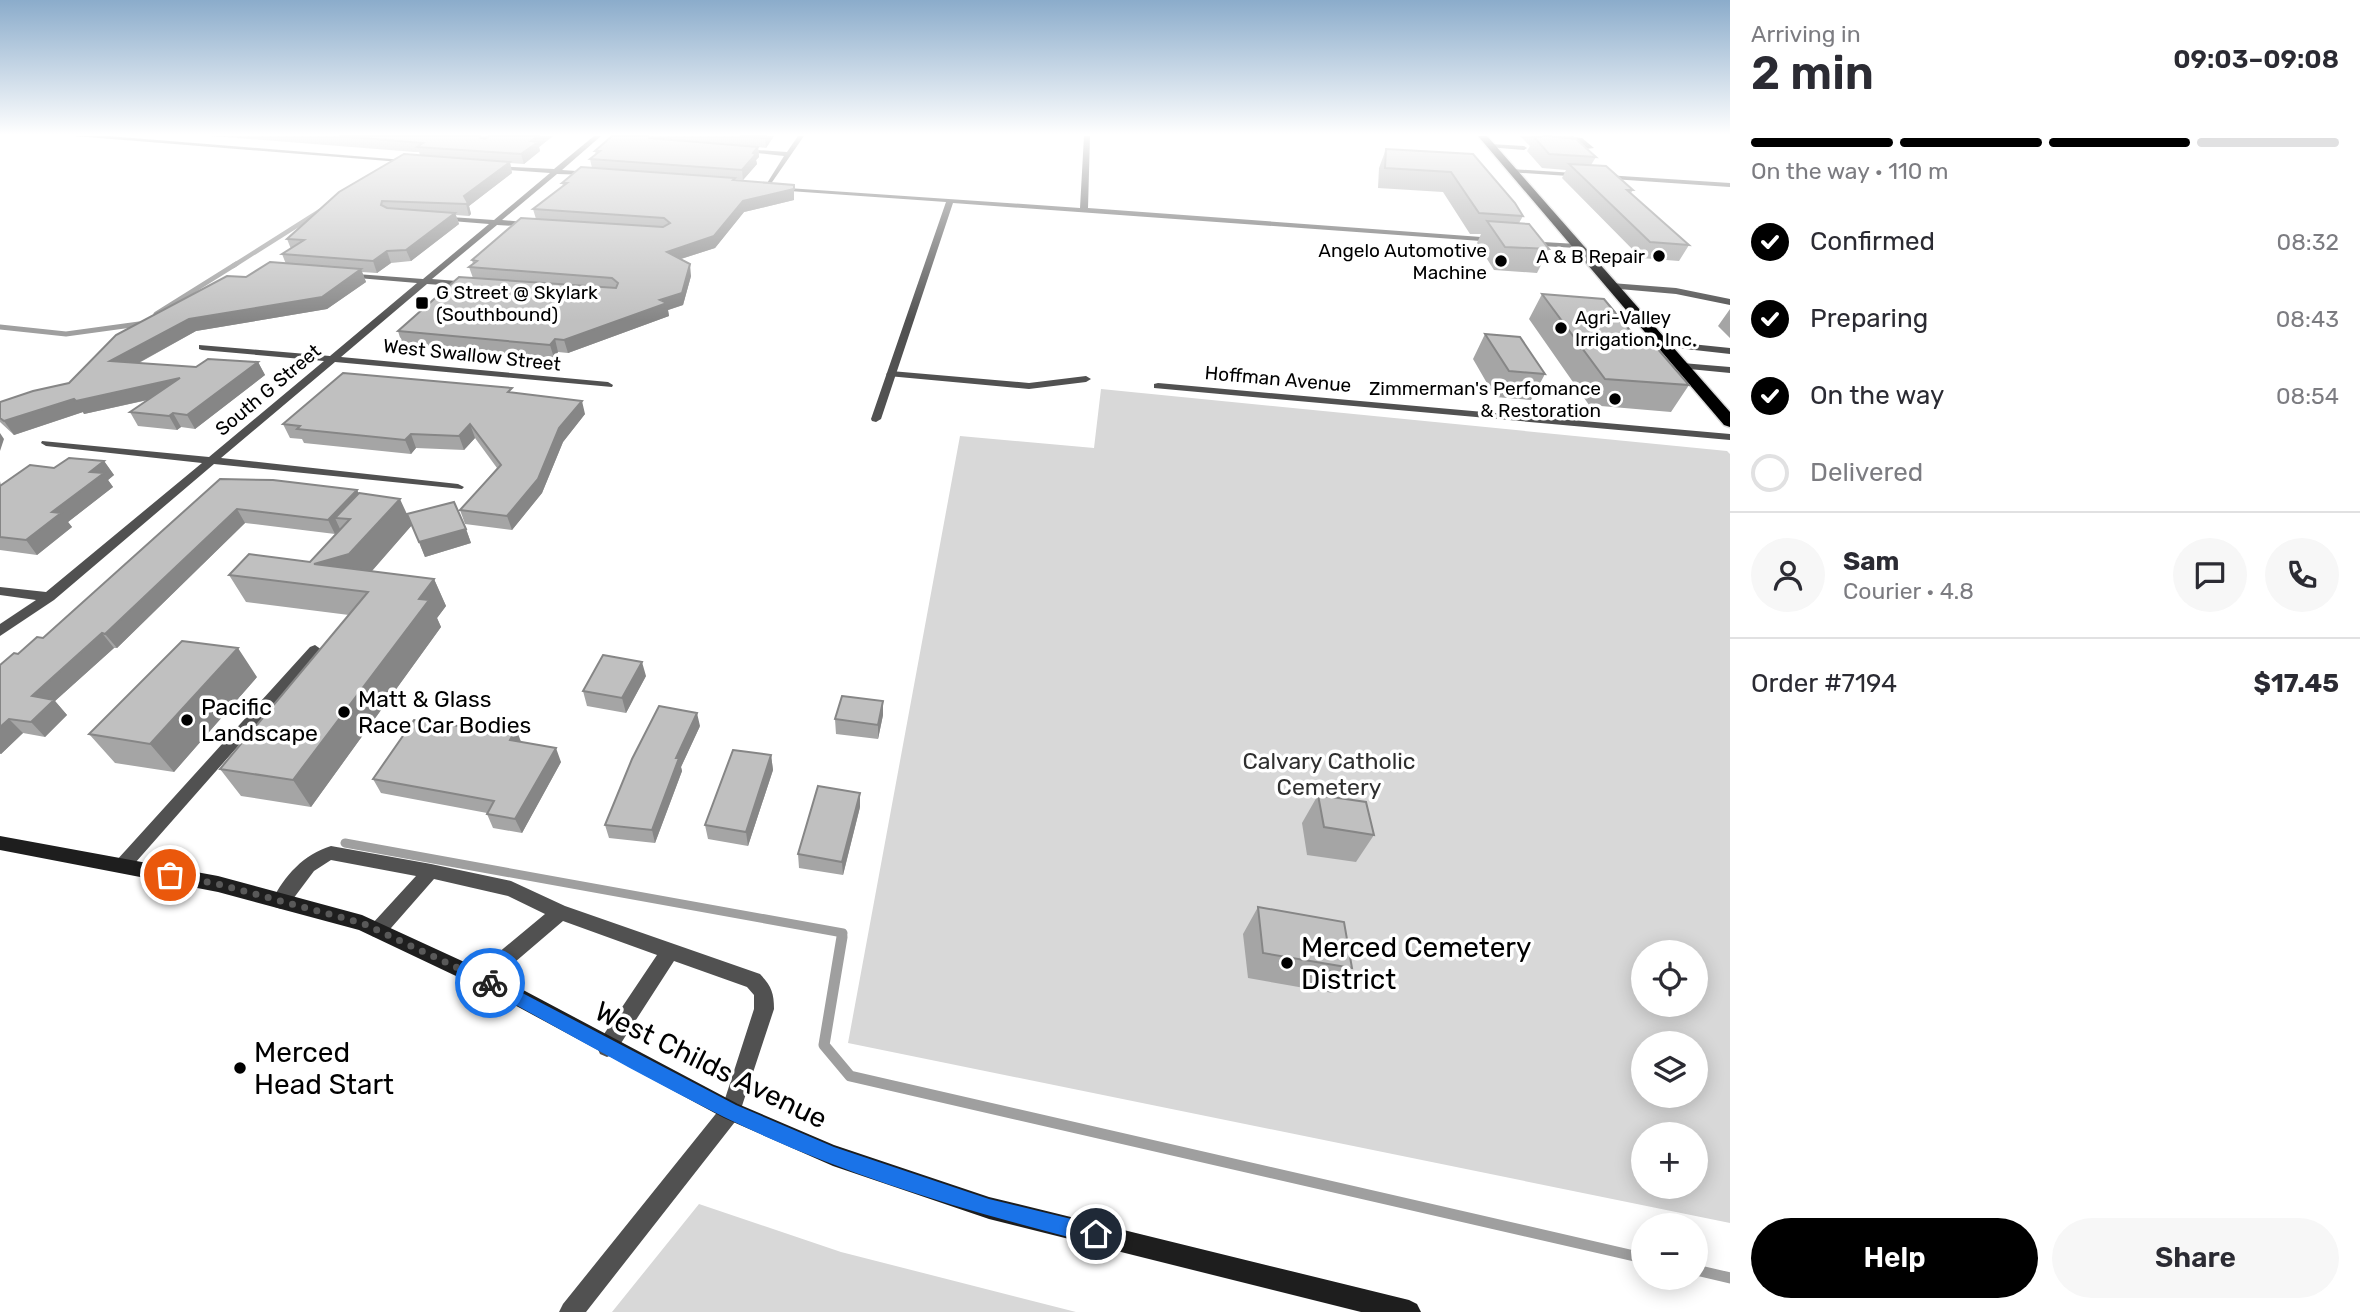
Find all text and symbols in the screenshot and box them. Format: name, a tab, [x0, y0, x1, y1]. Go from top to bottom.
text: Arriving in	[1751, 20, 1861, 48]
text: 09:03–09:08	[2173, 44, 2339, 75]
text: 2 min	[1751, 46, 1874, 101]
text: On the way · 110 m	[1751, 157, 1949, 185]
icon: check	[1751, 223, 1789, 261]
text: Confirmed	[1810, 226, 1935, 257]
text: 08:32	[2277, 228, 2339, 256]
place label: Angelo Automotive Machine	[1318, 239, 1487, 284]
place label: A & B Repair	[1536, 245, 1646, 268]
marker: A & B Repair	[1651, 248, 1667, 264]
marker: Angelo Automotive Machine	[1493, 253, 1509, 269]
place label: G Street @ Skylark (Southbound)	[436, 281, 598, 326]
marker: G Street @ Skylark (Southbound)	[414, 295, 430, 311]
icon: check	[1751, 300, 1789, 338]
text: Preparing	[1810, 303, 1928, 334]
text: 08:43	[2276, 305, 2339, 333]
place label: Agri-Valley Irrigation, Inc.	[1575, 306, 1697, 351]
marker: Agri-Valley Irrigation, Inc.	[1553, 320, 1569, 336]
street label: West Swallow Street	[382, 334, 563, 376]
street label: South G Street	[211, 339, 326, 441]
street label: Hoffman Avenue	[1204, 361, 1352, 397]
place label: Zimmerman's Perfomance & Restoration	[1369, 377, 1601, 422]
icon: check	[1751, 377, 1789, 415]
text: On the way	[1810, 380, 1944, 411]
text: 08:54	[2276, 382, 2339, 410]
marker: Zimmerman's Perfomance & Restoration	[1607, 391, 1623, 407]
text: Delivered	[1810, 457, 1923, 488]
button: person	[1751, 538, 1825, 612]
button: chat	[2173, 538, 2247, 612]
button: phone	[2265, 538, 2339, 612]
text: Sam	[1843, 546, 1899, 577]
text: Courier · 4.8	[1843, 577, 1974, 605]
text: Order #7194	[1751, 668, 1897, 699]
text: $17.45	[2254, 668, 2339, 699]
place label: Matt & Glass Race Car Bodies	[358, 685, 531, 739]
place label: Pacific Landscape	[201, 693, 318, 747]
marker: Matt & Glass Race Car Bodies	[336, 704, 352, 720]
marker: Pacific Landscape	[179, 712, 195, 728]
park label: Calvary Catholic Cemetery	[1243, 747, 1416, 801]
pin	[140, 845, 200, 905]
icon: bag	[151, 856, 189, 894]
place label: Merced Cemetery District	[1301, 931, 1531, 996]
map controls	[1631, 940, 1708, 1290]
button: locate	[1631, 940, 1708, 1017]
courier	[455, 948, 525, 1018]
marker: Merced Cemetery District	[1279, 955, 1295, 971]
icon: bike	[471, 964, 509, 1002]
street label: West Childs Avenue	[590, 994, 832, 1136]
button: layers	[1631, 1031, 1708, 1108]
place label: Merced Head Start	[254, 1036, 394, 1101]
marker: Merced Head Start	[232, 1060, 248, 1076]
button: +	[1631, 1122, 1708, 1199]
pin	[1066, 1204, 1126, 1264]
button: −	[1631, 1213, 1708, 1290]
icon: home	[1077, 1215, 1115, 1253]
button: Help	[1751, 1218, 2038, 1298]
button: Share	[2052, 1218, 2339, 1298]

